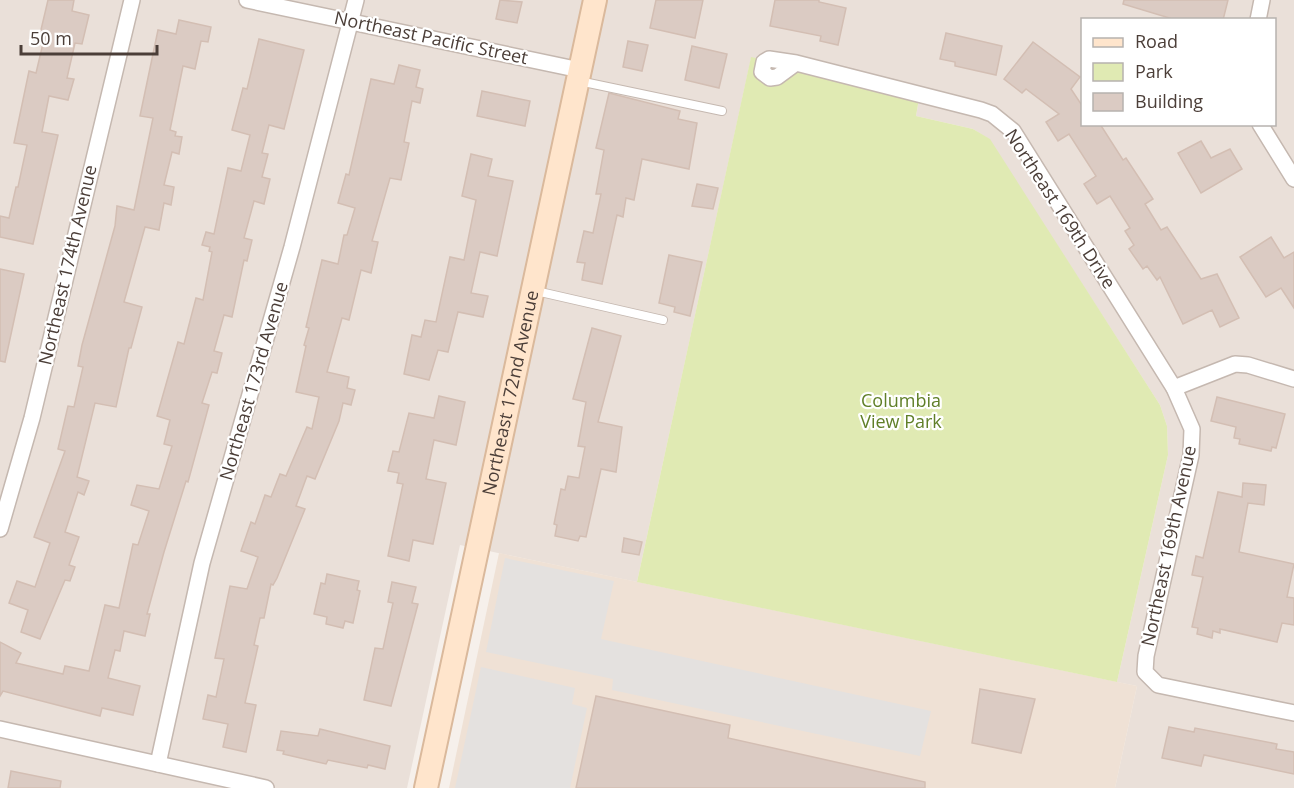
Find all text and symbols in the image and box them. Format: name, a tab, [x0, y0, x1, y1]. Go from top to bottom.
street label: Northeast Pacific Street	[332, 5, 530, 69]
scale bar	[21, 18, 158, 56]
legend	[1081, 18, 1276, 126]
text: 50 m	[30, 26, 72, 50]
text: Road	[1135, 29, 1178, 53]
text: Park	[1135, 59, 1173, 83]
text: Building	[1135, 89, 1203, 113]
street label: Northeast 169th Drive	[1000, 124, 1122, 293]
street label: Northeast 174th Avenue	[32, 162, 102, 367]
street label: Northeast 173rd Avenue	[213, 279, 293, 483]
street label: Northeast 172nd Avenue	[476, 288, 543, 498]
park label: Columbia View Park	[860, 388, 942, 433]
street label: Northeast 169th Avenue	[1135, 443, 1201, 648]

